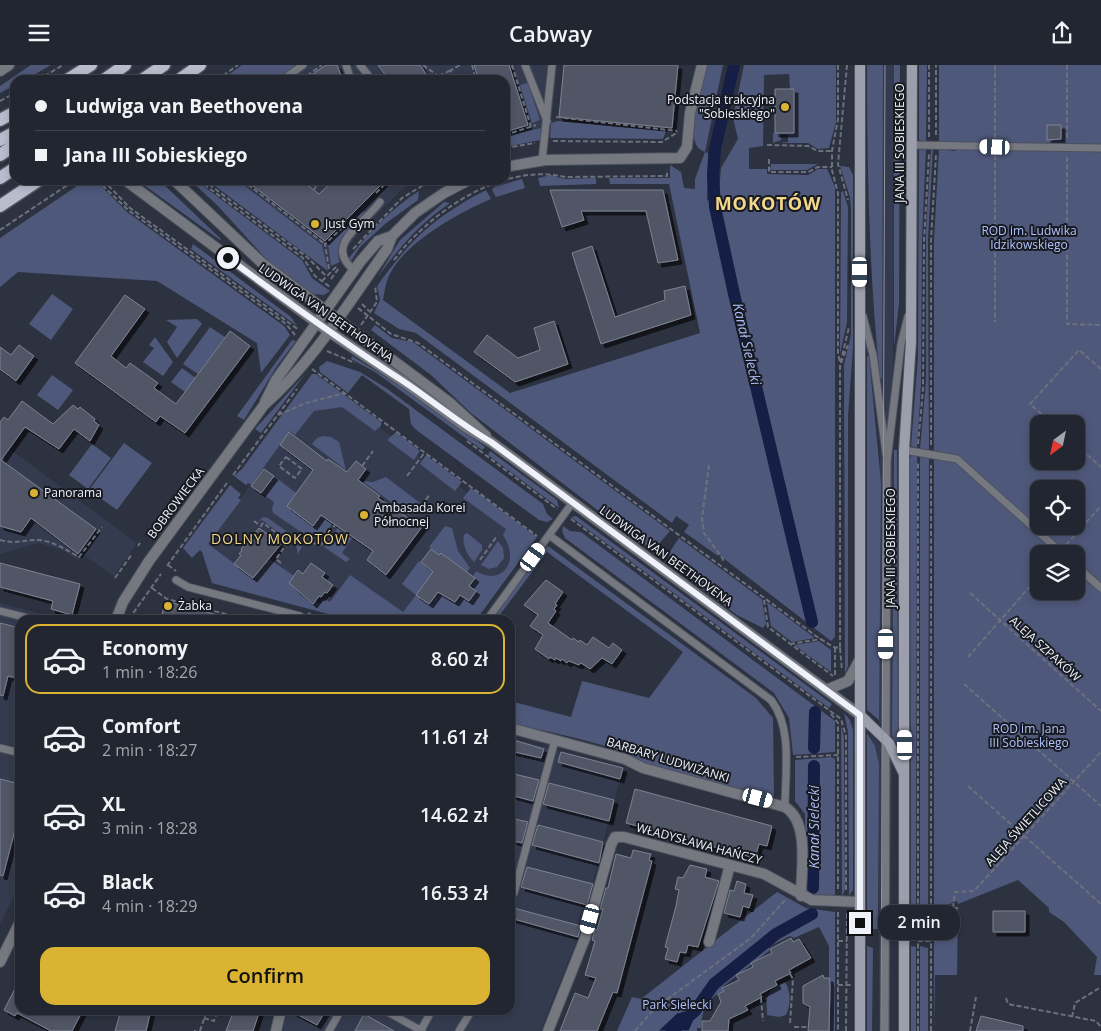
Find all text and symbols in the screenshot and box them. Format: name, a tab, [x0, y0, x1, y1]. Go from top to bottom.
text: Cabway	[509, 18, 592, 48]
icon: menu	[25, 19, 53, 47]
icon: share	[1048, 19, 1076, 47]
street label: JANA III SOBIESKIEGO	[891, 83, 908, 204]
place label: Podstacja trakcyjna "Sobieskiego"	[667, 91, 775, 122]
text: Ludwiga van Beethovena	[65, 93, 303, 119]
marker: Podstacja trakcyjna "Sobieskiego"	[779, 101, 791, 113]
car	[979, 139, 1010, 155]
text: Jana III Sobieskiego	[65, 142, 248, 168]
district label: MOKOTÓW	[715, 191, 821, 215]
place label: Just Gym	[324, 215, 375, 232]
marker: Just Gym	[309, 218, 321, 230]
park label: ROD im. Ludwika Idzikowskiego	[981, 222, 1077, 253]
route start	[217, 247, 239, 269]
car	[852, 257, 867, 287]
street label: LUDWIGA VAN BEETHOVENA	[256, 260, 397, 366]
water label: Kanał Sielecki	[729, 301, 766, 387]
north arrow	[1030, 415, 1085, 470]
map controls	[1030, 415, 1085, 600]
street label: BOBROWIECKA	[143, 463, 208, 542]
button: locate	[1030, 480, 1085, 535]
place label: Panorama	[44, 484, 102, 501]
marker: Panorama	[28, 487, 40, 499]
street label: JANA III SOBIESKIEGO	[882, 488, 899, 609]
place label: Ambasada Korei Północnej	[374, 499, 465, 530]
street label: LUDWIGA VAN BEETHOVENA	[596, 501, 737, 610]
marker: Ambasada Korei Północnej	[358, 509, 370, 521]
district label: DOLNY MOKOTÓW	[211, 529, 349, 548]
car	[518, 540, 547, 574]
button: layers	[1030, 545, 1085, 600]
place label: Żabka	[178, 597, 212, 614]
marker: Żabka	[162, 600, 174, 612]
street label: ALEJA SZPAKÓW	[1006, 612, 1085, 685]
car	[878, 629, 893, 659]
text: Economy	[102, 635, 188, 661]
icon: car	[42, 637, 87, 682]
text: 8.60 zł	[431, 646, 488, 672]
text: 1 min · 18:26	[102, 661, 197, 683]
text: Comfort	[102, 713, 181, 739]
icon: car	[42, 715, 87, 760]
park label: ROD im. Jana III Sobieskiego	[989, 720, 1069, 751]
text: 11.61 zł	[420, 724, 488, 750]
car	[897, 730, 912, 760]
street label: BARBARY LUDWIŻANKI	[605, 733, 732, 786]
text: 2 min · 18:27	[102, 739, 197, 761]
street label: ALEJA ŚWIETLICOWA	[981, 773, 1070, 870]
water label: Kanał Sielecki	[804, 785, 823, 869]
car	[741, 787, 774, 809]
text: XL	[102, 791, 125, 817]
icon: car	[42, 793, 87, 838]
text: 14.62 zł	[420, 802, 488, 828]
text: 3 min · 18:28	[102, 817, 197, 839]
street label: WŁADYSŁAWA HAŃCZY	[635, 819, 764, 869]
text: Black	[102, 869, 154, 895]
icon: car	[42, 871, 87, 916]
text: 16.53 zł	[420, 880, 488, 906]
text: 4 min · 18:29	[102, 895, 197, 917]
car	[578, 903, 601, 935]
callout: 2 min	[878, 905, 960, 941]
text: 2 min	[897, 911, 941, 933]
route end	[849, 912, 871, 934]
button: Confirm	[40, 947, 490, 1005]
park label: Park Sielecki	[642, 996, 712, 1013]

